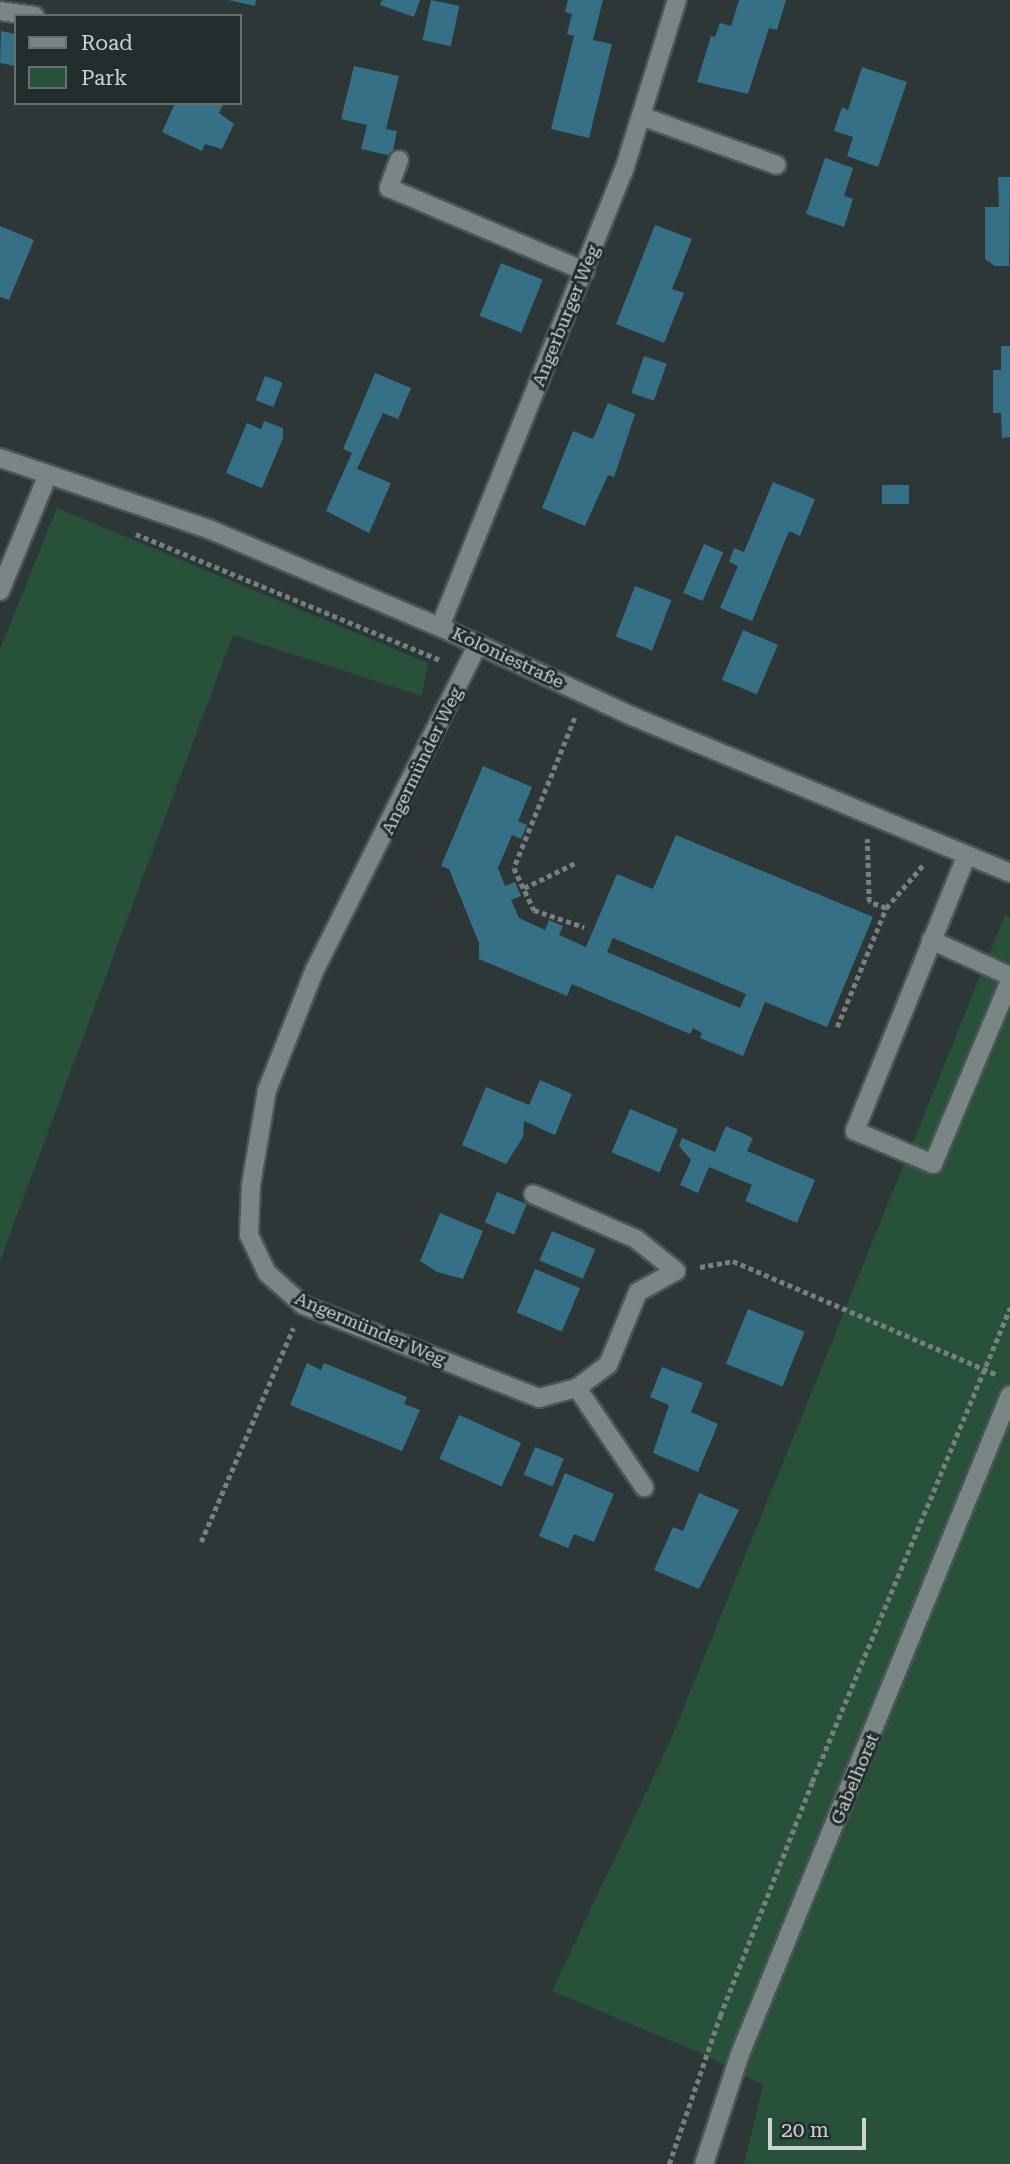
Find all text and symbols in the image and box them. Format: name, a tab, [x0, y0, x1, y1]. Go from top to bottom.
legend	[14, 14, 242, 105]
text: Road	[81, 31, 133, 55]
text: Park	[81, 66, 127, 90]
street label: Angerburger Weg	[528, 242, 604, 390]
street label: Koloniestraße	[449, 623, 567, 693]
street label: Angermünder Weg	[377, 684, 467, 838]
street label: Angermünder Weg	[292, 1288, 448, 1370]
street label: Gabelhorst	[826, 1730, 884, 1828]
scale bar	[772, 2104, 870, 2148]
text: 20 m	[781, 2118, 829, 2142]

